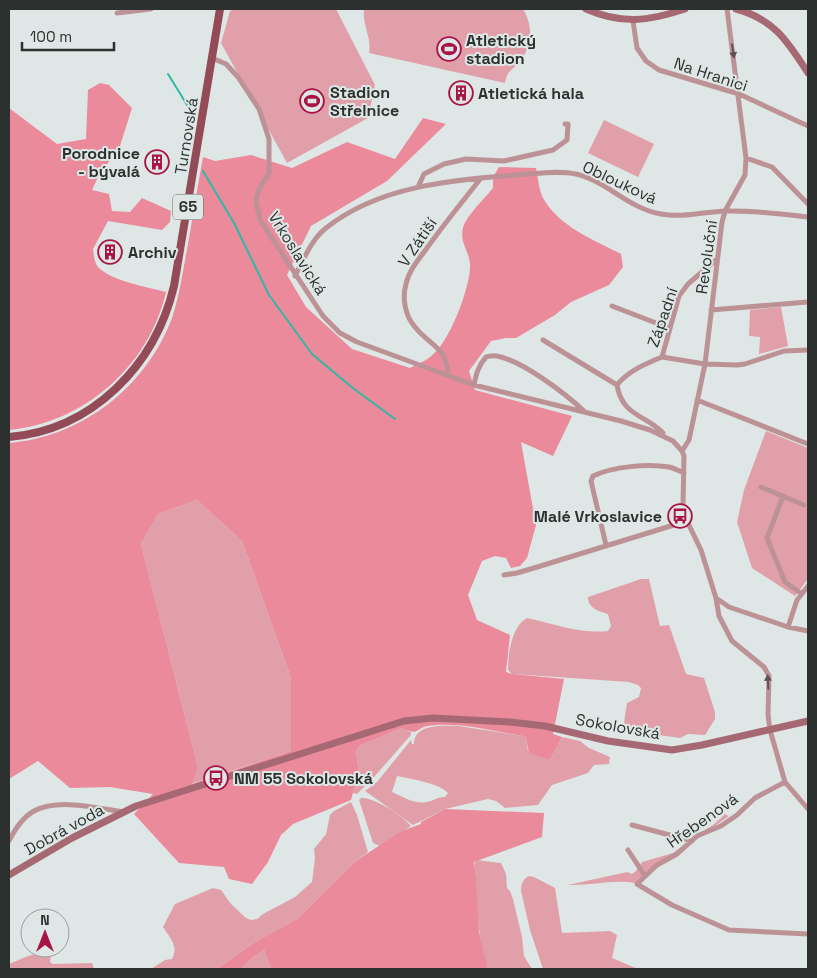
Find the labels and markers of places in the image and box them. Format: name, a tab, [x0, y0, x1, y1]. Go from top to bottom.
place label: Atletický stadion	[466, 30, 536, 69]
sports icon: Atletický stadion	[436, 36, 462, 62]
building icon: Atletická hala	[448, 80, 474, 106]
place label: Stadion Střelnice	[330, 82, 399, 121]
place label: Atletická hala	[478, 83, 584, 104]
sports icon: Stadion Střelnice	[299, 88, 325, 114]
place label: Porodnice - bývalá	[62, 143, 140, 182]
building icon: Porodnice - bývalá	[144, 149, 170, 175]
building icon: Archiv	[97, 239, 123, 265]
place label: Archiv	[128, 242, 177, 263]
bus stop icon: Malé Vrkoslavice	[667, 503, 693, 529]
place label: Malé Vrkoslavice	[534, 506, 662, 527]
bus stop icon: NM 55 Sokolovská	[203, 765, 229, 791]
place label: NM 55 Sokolovská	[234, 768, 373, 789]

